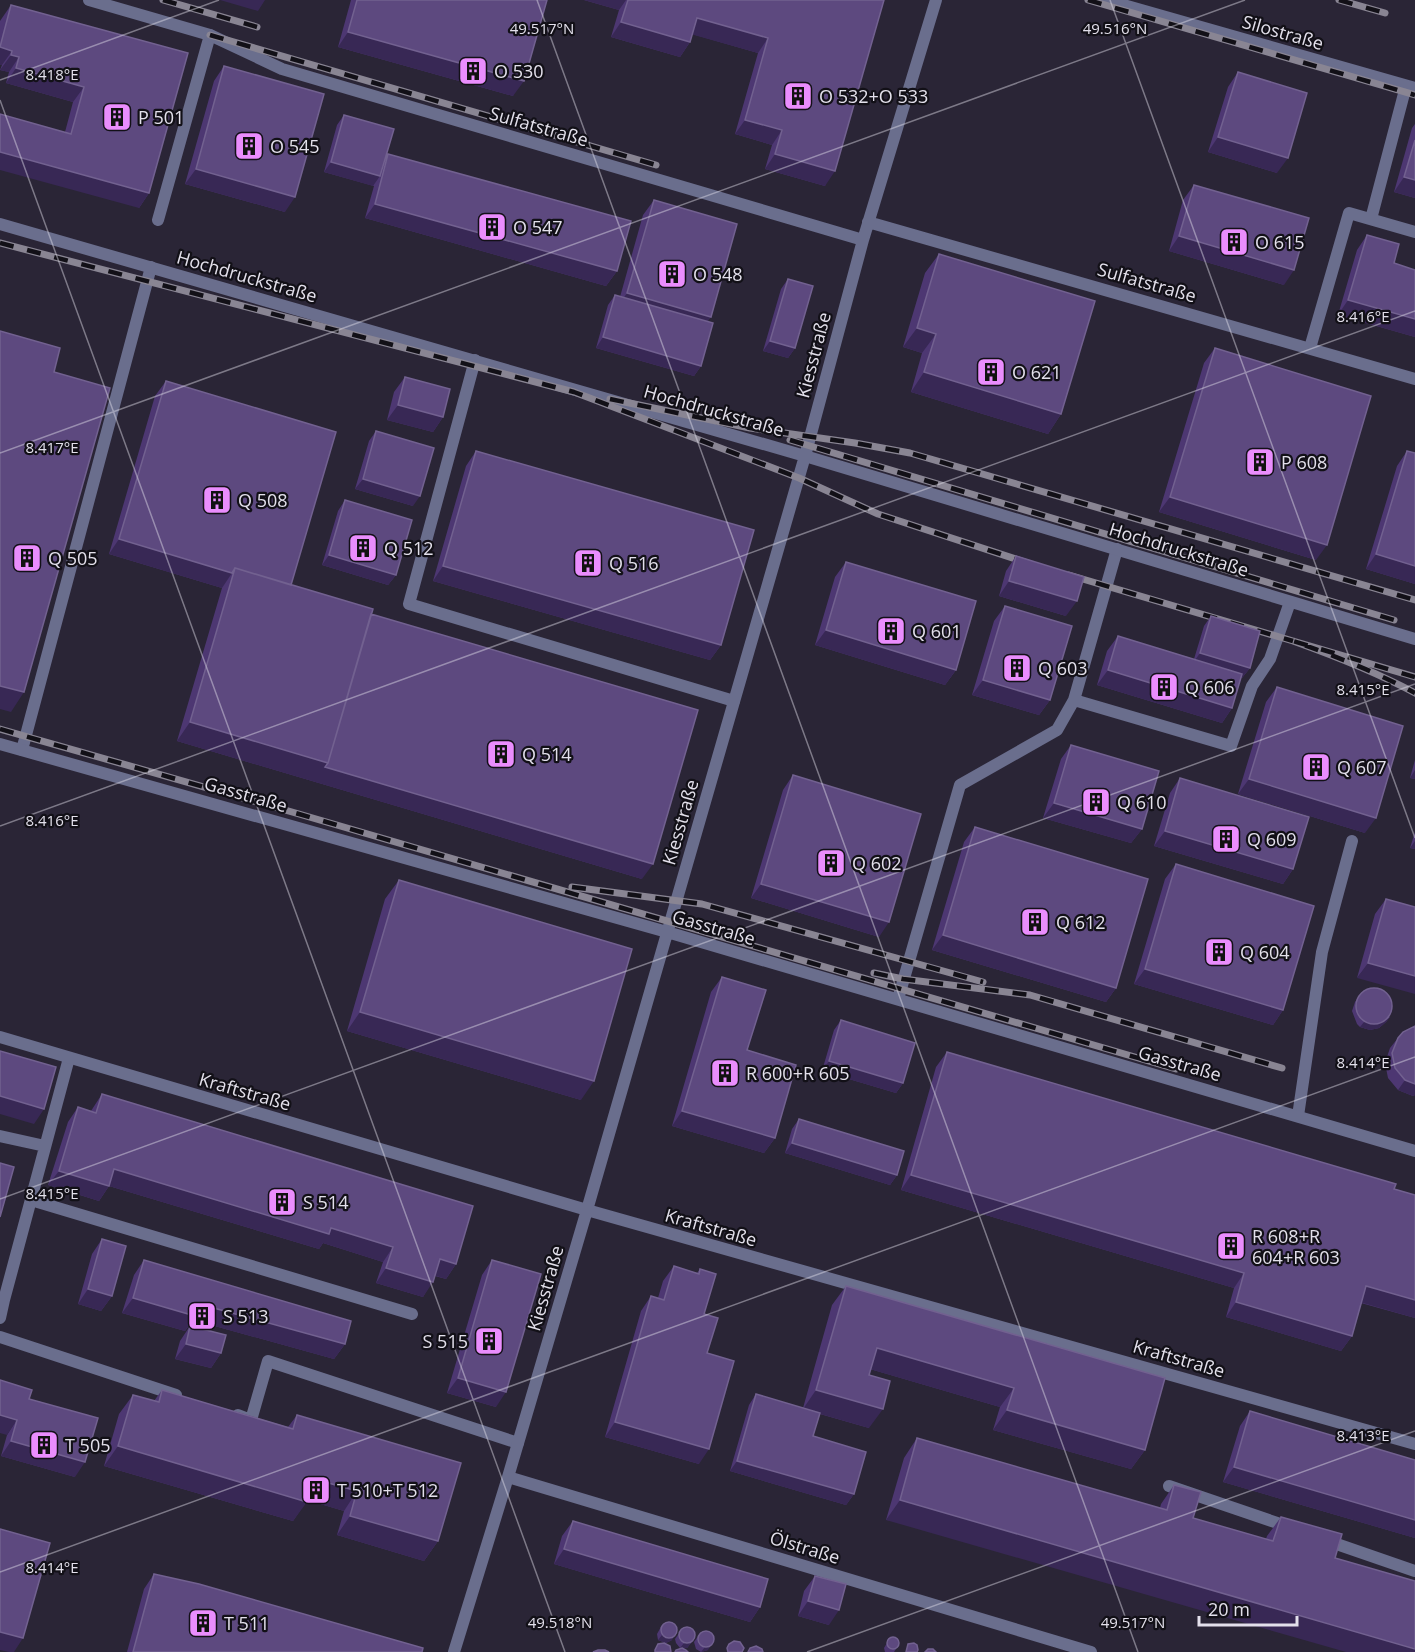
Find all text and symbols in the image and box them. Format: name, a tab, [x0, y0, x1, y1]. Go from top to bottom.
street label: Silostraße	[1240, 9, 1326, 55]
text: 49.517°N	[510, 18, 574, 38]
text: 49.516°N	[1083, 18, 1147, 38]
building icon: O 530	[457, 55, 489, 87]
place label: O 530	[494, 59, 544, 83]
text: 8.418°E	[25, 64, 79, 84]
building icon: O 532+O 533	[782, 80, 814, 112]
place label: O 532+O 533	[819, 84, 928, 108]
street label: Sulfatstraße	[487, 100, 591, 152]
building icon: P 501	[101, 101, 133, 133]
place label: P 501	[138, 105, 184, 129]
building icon: O 545	[233, 130, 265, 162]
place label: O 545	[270, 134, 320, 158]
building icon: O 547	[476, 211, 508, 243]
place label: O 547	[513, 215, 563, 239]
building icon: O 615	[1218, 226, 1250, 258]
place label: O 615	[1255, 230, 1305, 254]
street label: Hochdruckstraße	[174, 244, 320, 308]
street label: Sulfatstraße	[1095, 256, 1199, 308]
building icon: O 548	[656, 258, 688, 290]
place label: O 548	[693, 262, 743, 286]
text: 8.416°E	[1336, 306, 1390, 326]
street label: Kiesstraße	[790, 309, 836, 401]
building icon: O 621	[975, 356, 1007, 388]
place label: O 621	[1012, 360, 1062, 384]
street label: Hochdruckstraße	[641, 378, 787, 442]
text: 8.417°E	[25, 437, 79, 457]
building icon: P 608	[1244, 446, 1276, 478]
place label: P 608	[1281, 450, 1327, 474]
building icon: Q 508	[201, 484, 233, 516]
place label: Q 508	[238, 488, 288, 512]
street label: Hochdruckstraße	[1106, 516, 1252, 582]
building icon: Q 512	[347, 532, 379, 564]
place label: Q 512	[384, 536, 434, 560]
building icon: Q 505	[11, 542, 43, 574]
place label: Q 505	[48, 546, 98, 570]
building icon: Q 516	[572, 547, 604, 579]
place label: Q 516	[609, 551, 659, 575]
building icon: Q 601	[875, 615, 907, 647]
place label: Q 601	[912, 619, 962, 643]
building icon: Q 603	[1001, 652, 1033, 684]
place label: Q 603	[1038, 656, 1088, 680]
building icon: Q 606	[1148, 671, 1180, 703]
place label: Q 606	[1185, 675, 1235, 699]
text: 8.415°E	[1336, 679, 1390, 699]
building icon: Q 514	[485, 738, 517, 770]
place label: Q 514	[522, 742, 572, 766]
building icon: Q 607	[1300, 751, 1332, 783]
place label: Q 607	[1337, 755, 1387, 779]
street label: Gasstraße	[202, 771, 290, 817]
street label: Kiesstraße	[656, 776, 704, 868]
building icon: Q 610	[1080, 786, 1112, 818]
place label: Q 610	[1117, 790, 1167, 814]
text: 8.416°E	[25, 810, 79, 830]
building icon: Q 609	[1210, 823, 1242, 855]
place label: Q 609	[1247, 827, 1297, 851]
building icon: Q 602	[815, 847, 847, 879]
place label: Q 602	[852, 851, 902, 875]
street label: Gasstraße	[670, 904, 758, 950]
building icon: Q 612	[1019, 906, 1051, 938]
place label: Q 612	[1056, 910, 1106, 934]
building icon: Q 604	[1203, 936, 1235, 968]
place label: Q 604	[1240, 940, 1290, 964]
street label: Gasstraße	[1136, 1040, 1224, 1086]
text: 8.414°E	[1336, 1052, 1390, 1072]
building icon: R 600+R 605	[709, 1057, 741, 1089]
place label: R 600+R 605	[746, 1061, 850, 1085]
street label: Kraftstraße	[196, 1066, 294, 1116]
text: 8.415°E	[25, 1183, 79, 1203]
building icon: S 514	[266, 1186, 298, 1218]
place label: S 514	[303, 1190, 348, 1214]
street label: Kraftstraße	[662, 1202, 760, 1252]
place label: R 608+R 604+R 603	[1252, 1224, 1340, 1269]
building icon: R 608+R 604+R 603	[1215, 1230, 1247, 1262]
street label: Kiesstraße	[521, 1242, 569, 1334]
building icon: S 513	[186, 1300, 218, 1332]
place label: S 513	[223, 1304, 268, 1328]
building icon: S 515	[473, 1325, 505, 1357]
place label: S 515	[423, 1329, 468, 1353]
street label: Kraftstraße	[1130, 1333, 1228, 1383]
text: 8.413°E	[1336, 1425, 1390, 1445]
building icon: T 505	[28, 1429, 60, 1461]
place label: T 505	[65, 1433, 110, 1457]
building icon: T 510+T 512	[300, 1474, 332, 1506]
place label: T 510+T 512	[337, 1478, 438, 1502]
street label: Ölstraße	[767, 1525, 843, 1569]
text: 8.414°E	[25, 1557, 79, 1577]
scale bar	[1199, 1589, 1296, 1627]
text: 20 m	[1208, 1597, 1250, 1621]
building icon: T 511	[187, 1607, 219, 1639]
place label: T 511	[224, 1611, 269, 1635]
text: 49.518°N	[528, 1612, 592, 1632]
text: 49.517°N	[1101, 1612, 1165, 1632]

